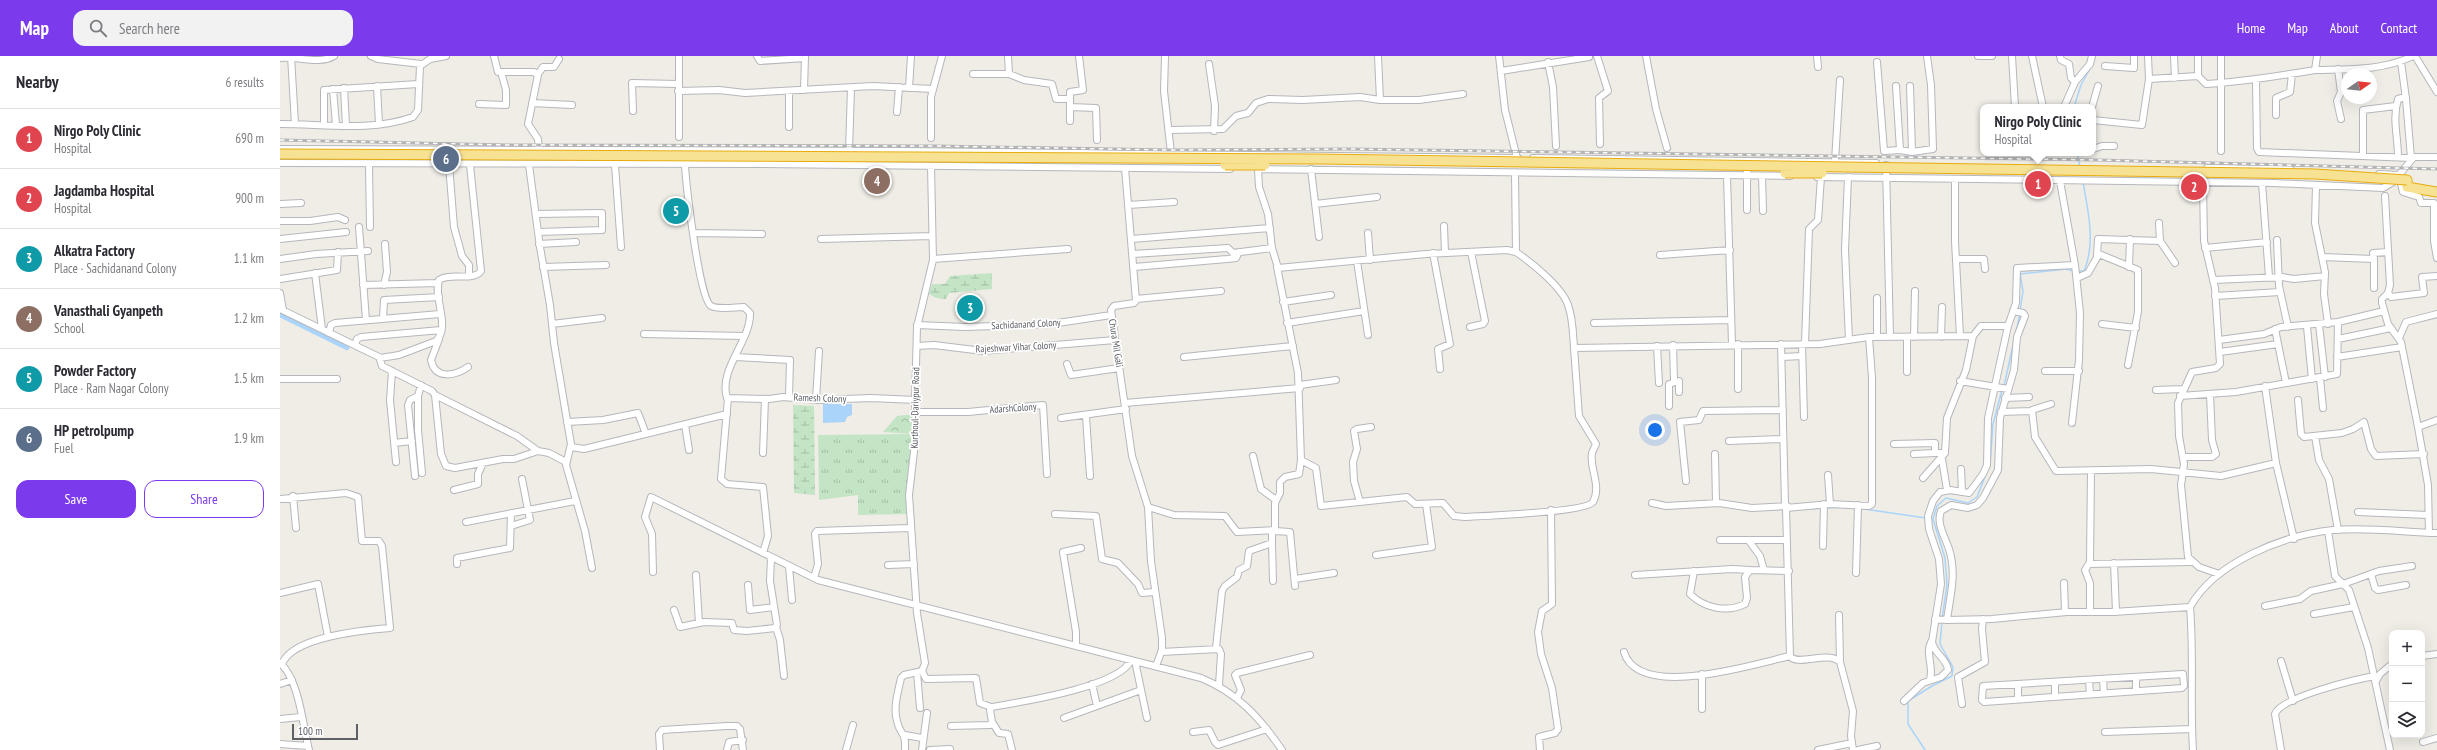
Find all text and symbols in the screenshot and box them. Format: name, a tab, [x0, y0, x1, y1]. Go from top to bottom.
search box	[73, 10, 353, 46]
text: Map	[20, 16, 49, 40]
icon: search	[87, 17, 109, 39]
text: Search here	[119, 19, 180, 38]
text: Home	[2237, 19, 2265, 37]
text: Map	[2287, 19, 2308, 37]
text: About	[2330, 19, 2359, 37]
text: Contact	[2381, 19, 2417, 37]
north arrow	[2341, 68, 2377, 104]
text: Nearby	[16, 71, 59, 93]
text: 6 results	[225, 74, 264, 91]
popup	[1980, 104, 2096, 156]
text: Nirgo Poly Clinic	[1995, 112, 2081, 131]
text: Nirgo Poly Clinic	[54, 121, 141, 140]
text: 1	[26, 130, 32, 147]
text: 690 m	[235, 130, 264, 147]
text: Hospital	[1995, 131, 2032, 148]
text: Hospital	[54, 140, 91, 157]
pin: 6	[433, 144, 459, 174]
pin: 4	[864, 166, 890, 196]
pin: 1	[2025, 169, 2051, 199]
pin: 2	[2181, 172, 2207, 202]
text: Jagdamba Hospital	[54, 181, 154, 200]
text: 2	[26, 190, 32, 207]
text: 900 m	[235, 190, 264, 207]
pin: 5	[663, 196, 689, 226]
text: Hospital	[54, 200, 91, 217]
text: Alkatra Factory	[54, 241, 135, 260]
text: 3	[26, 250, 32, 267]
text: 1.1 km	[234, 250, 264, 267]
text: Place · Sachidanand Colony	[54, 260, 176, 277]
pin: 3	[957, 293, 983, 323]
text: Vanasthali Gyanpeth	[54, 301, 163, 320]
text: 4	[26, 310, 32, 327]
text: 1.2 km	[234, 310, 264, 327]
street label: Sachidanand Colony	[991, 316, 1061, 332]
street label: Chura Mil Gali	[1106, 318, 1126, 368]
text: School	[54, 320, 84, 337]
street label: Rajeshwar Vihar Colony	[975, 338, 1057, 356]
text: Powder Factory	[54, 361, 136, 380]
street label: Kurthoul-Dariypur Road	[908, 367, 922, 449]
text: 5	[26, 370, 32, 387]
text: 1.5 km	[234, 370, 264, 387]
text: Place · Ram Nagar Colony	[54, 380, 169, 397]
street label: Ramesh Colony	[793, 391, 847, 405]
street label: AdarshColony	[989, 400, 1037, 416]
your location	[1645, 420, 1665, 440]
text: HP petrolpump	[54, 421, 134, 440]
text: 6	[26, 430, 32, 447]
text: 1.9 km	[234, 430, 264, 447]
text: Fuel	[54, 440, 73, 457]
button: Save	[16, 480, 136, 518]
button: Share	[144, 480, 264, 518]
map controls	[2389, 630, 2425, 738]
button: +	[2389, 630, 2425, 666]
button: −	[2389, 666, 2425, 702]
button: layers	[2389, 702, 2425, 738]
scale bar	[292, 722, 358, 741]
text: 100 m	[298, 724, 322, 738]

